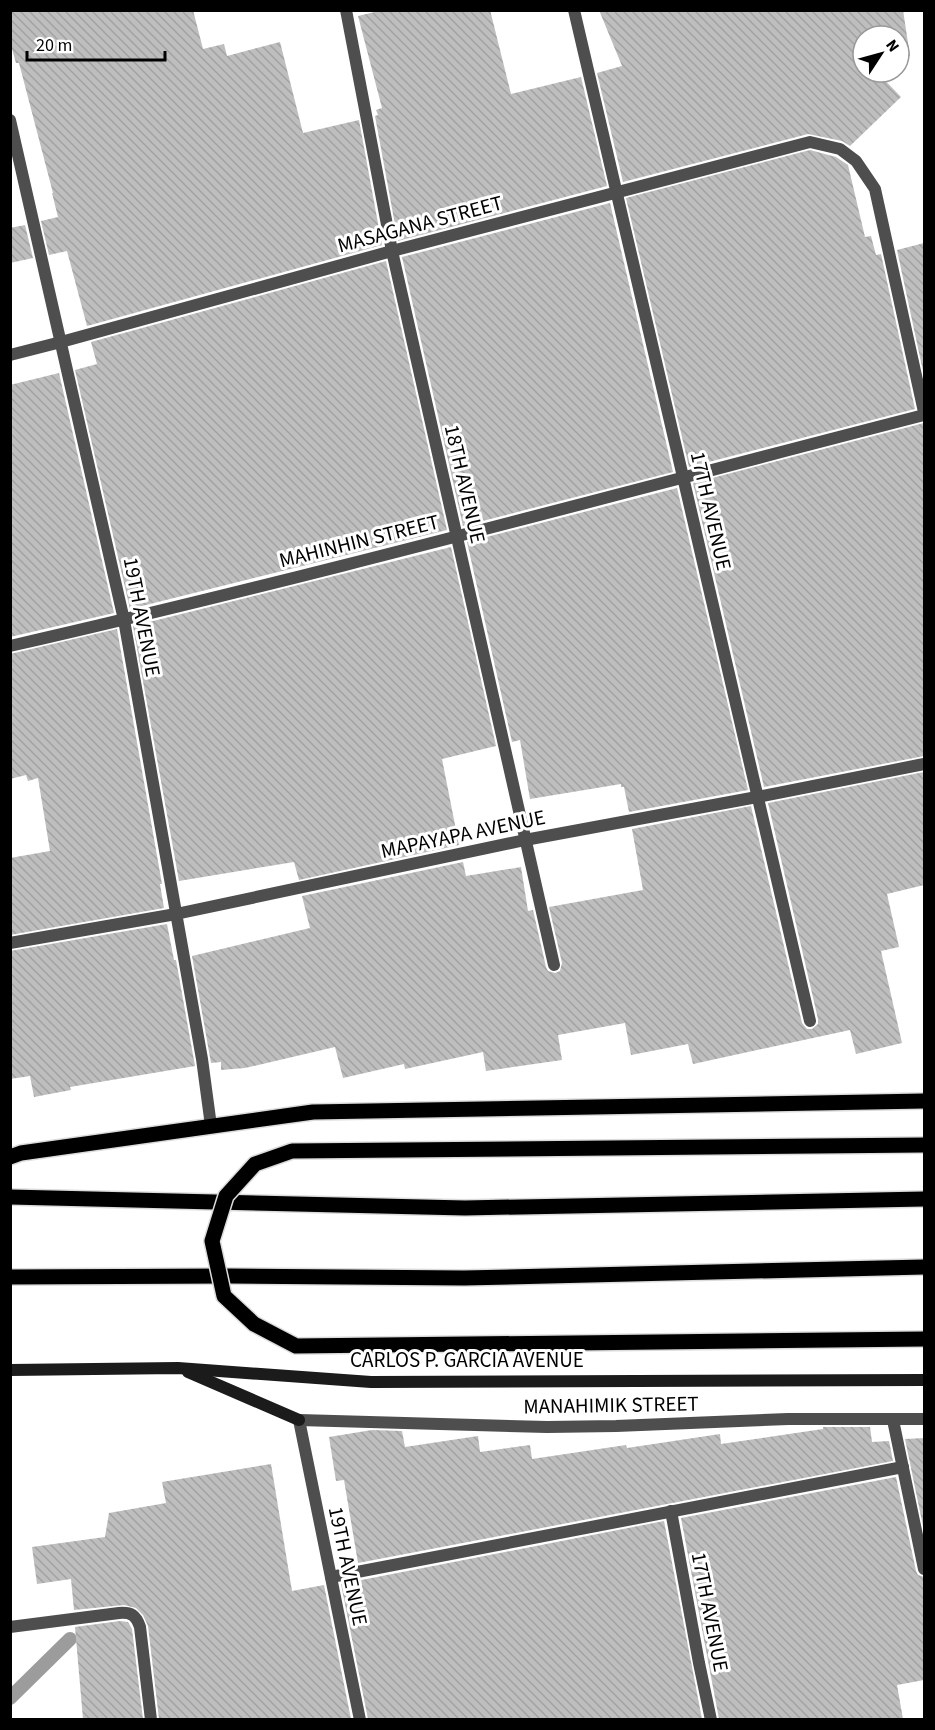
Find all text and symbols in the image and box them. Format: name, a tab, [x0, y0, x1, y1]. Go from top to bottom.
scale bar	[27, 24, 165, 62]
north arrow	[851, 24, 911, 84]
text: 20 m	[36, 33, 72, 58]
text: N	[880, 35, 904, 57]
street label: MASAGANA STREET	[334, 188, 506, 260]
street label: 18TH AVENUE	[437, 422, 493, 546]
street label: 17TH AVENUE	[683, 449, 739, 573]
street label: MAHINHIN STREET	[276, 507, 442, 575]
street label: 19TH AVENUE	[116, 555, 168, 679]
street label: MAPAYAPA AVENUE	[378, 802, 548, 866]
street label: CARLOS P. GARCIA AVENUE	[350, 1345, 584, 1375]
street label: MANAHIMIK STREET	[523, 1388, 699, 1422]
street label: 19TH AVENUE	[321, 1504, 375, 1628]
street label: 17TH AVENUE	[684, 1550, 736, 1674]

